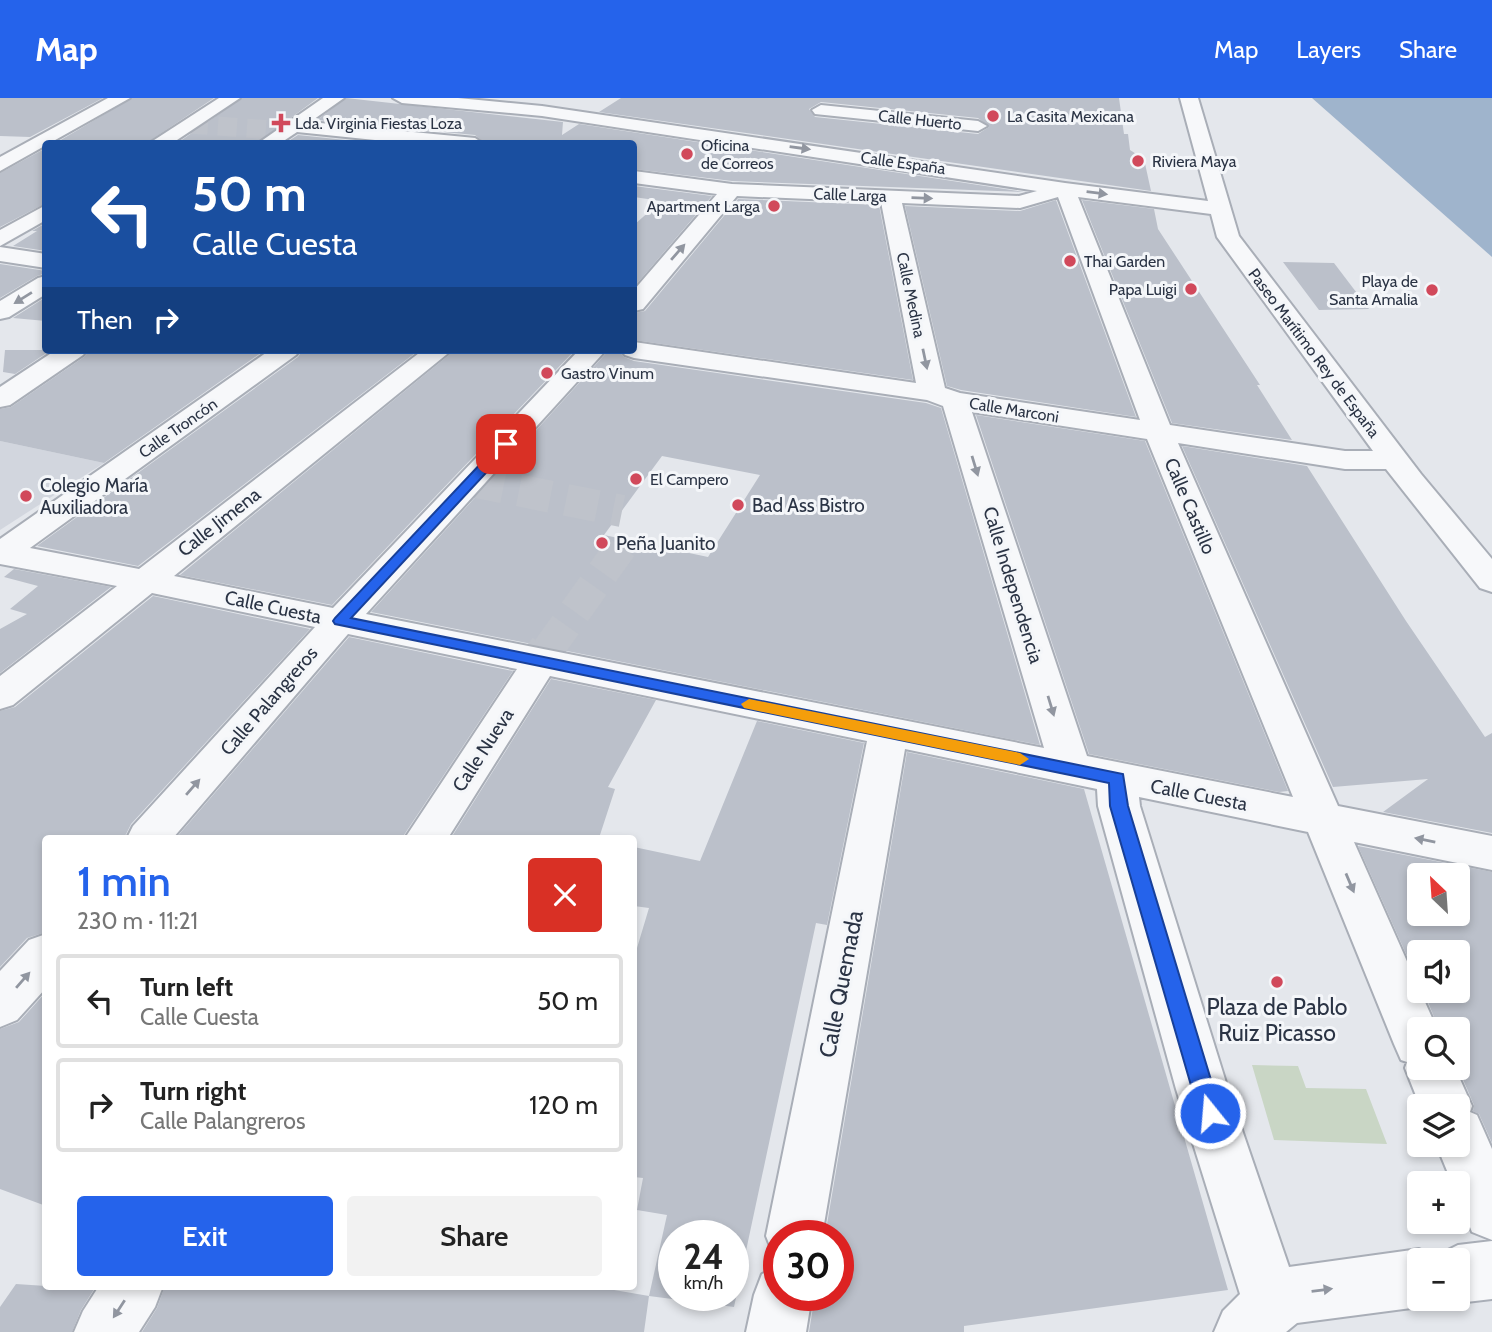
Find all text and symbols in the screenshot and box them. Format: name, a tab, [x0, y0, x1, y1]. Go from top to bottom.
text: Map	[35, 29, 98, 69]
text: Map	[1214, 35, 1258, 64]
text: Layers	[1296, 35, 1361, 64]
text: Share	[1399, 35, 1457, 64]
street label: Calle Huerto	[877, 106, 963, 134]
place label: La Casita Mexicana	[1007, 107, 1134, 126]
marker: La Casita Mexicana	[985, 108, 1001, 124]
place label: Lda. Virginia Fiestas Loza	[295, 114, 462, 133]
marker: Lda. Virginia Fiestas Loza	[273, 115, 289, 131]
place label: Oficina de Correos	[701, 136, 774, 173]
one-way arrow	[789, 143, 811, 154]
marker: Oficina de Correos	[679, 146, 695, 162]
street label: Calle España	[859, 148, 947, 178]
place label: Riviera Maya	[1152, 152, 1237, 171]
marker: Riviera Maya	[1130, 153, 1146, 169]
text: 50 m	[192, 164, 307, 223]
icon: left	[77, 168, 168, 259]
street label: Calle Larga	[813, 184, 887, 206]
one-way arrow	[1086, 187, 1108, 198]
one-way arrow	[911, 193, 933, 204]
place label: Apartment Larga	[647, 197, 760, 216]
marker: Apartment Larga	[766, 198, 782, 214]
text: Calle Cuesta	[192, 224, 357, 263]
one-way arrow	[670, 243, 686, 261]
street label: Calle Medina	[893, 251, 929, 340]
place label: Thai Garden	[1084, 252, 1165, 271]
marker: Thai Garden	[1062, 253, 1078, 269]
street label: Paseo Marítimo Rey de España	[1244, 265, 1384, 441]
place label: Playa de Santa Amalia	[1329, 272, 1418, 309]
place label: Papa Luigi	[1109, 280, 1177, 299]
marker: Papa Luigi	[1183, 281, 1199, 297]
marker: Playa de Santa Amalia	[1424, 282, 1440, 298]
one-way arrow	[13, 291, 32, 304]
icon: right	[147, 301, 185, 339]
text: Then	[77, 304, 133, 336]
one-way arrow	[919, 349, 930, 371]
place label: Gastro Vinum	[561, 364, 654, 383]
marker: Gastro Vinum	[539, 365, 555, 381]
street label: Calle Troncón	[135, 394, 221, 462]
street label: Calle Marconi	[968, 394, 1060, 426]
pin	[476, 414, 536, 474]
icon: arrive	[487, 425, 525, 463]
street label: Calle Castillo	[1159, 454, 1221, 558]
one-way arrow	[971, 455, 981, 476]
place label: El Campero	[650, 470, 729, 489]
marker: El Campero	[628, 471, 644, 487]
place label: Colegio María Auxiliadora	[40, 474, 148, 519]
street label: Calle Jimena	[173, 483, 265, 561]
marker: Colegio María Auxiliadora	[18, 488, 34, 504]
place label: Bad Ass Bistro	[752, 494, 865, 517]
marker: Bad Ass Bistro	[730, 497, 746, 513]
street label: Calle Independencia	[978, 504, 1048, 666]
place label: Peña Juanito	[616, 532, 716, 555]
marker: Peña Juanito	[594, 535, 610, 551]
street label: Calle Cuesta	[223, 586, 323, 628]
street label: Calle Palangreros	[215, 642, 323, 760]
one-way arrow	[1046, 696, 1057, 717]
street label: Calle Nueva	[448, 704, 518, 796]
street label: Calle Cuesta	[1149, 774, 1249, 816]
one-way arrow	[185, 778, 201, 796]
one-way arrow	[1414, 834, 1436, 845]
text: 1 min	[77, 855, 171, 907]
button: close	[528, 858, 602, 932]
north arrow	[1407, 863, 1470, 926]
map controls	[1407, 863, 1470, 1311]
one-way arrow	[1345, 872, 1356, 893]
text: 230 m · 11:21	[77, 907, 198, 935]
street label: Calle Quemada	[813, 908, 869, 1060]
button: sound	[1407, 940, 1470, 1003]
one-way arrow	[15, 971, 31, 989]
text: Turn left	[140, 971, 233, 1003]
marker: Plaza de Pablo Ruiz Picasso	[1269, 974, 1285, 990]
icon: left	[81, 982, 119, 1020]
text: 50 m	[537, 985, 598, 1017]
place label: Plaza de Pablo Ruiz Picasso	[1207, 993, 1347, 1047]
text: Calle Cuesta	[140, 1003, 259, 1031]
button: search	[1407, 1017, 1470, 1080]
text: Turn right	[140, 1075, 246, 1107]
position arrow	[1173, 1076, 1247, 1150]
icon: right	[81, 1086, 119, 1124]
text: 120 m	[529, 1089, 598, 1121]
button: layers	[1407, 1094, 1470, 1157]
text: Calle Palangreros	[140, 1107, 305, 1135]
button: +	[1407, 1171, 1470, 1234]
button: Exit	[77, 1196, 333, 1276]
button: Share	[347, 1196, 602, 1276]
speed limit sign: 30	[763, 1220, 854, 1311]
text: 24	[683, 1235, 724, 1278]
button: −	[1407, 1248, 1470, 1311]
text: km/h	[684, 1272, 723, 1294]
one-way arrow	[1312, 1285, 1334, 1296]
one-way arrow	[112, 1300, 126, 1318]

